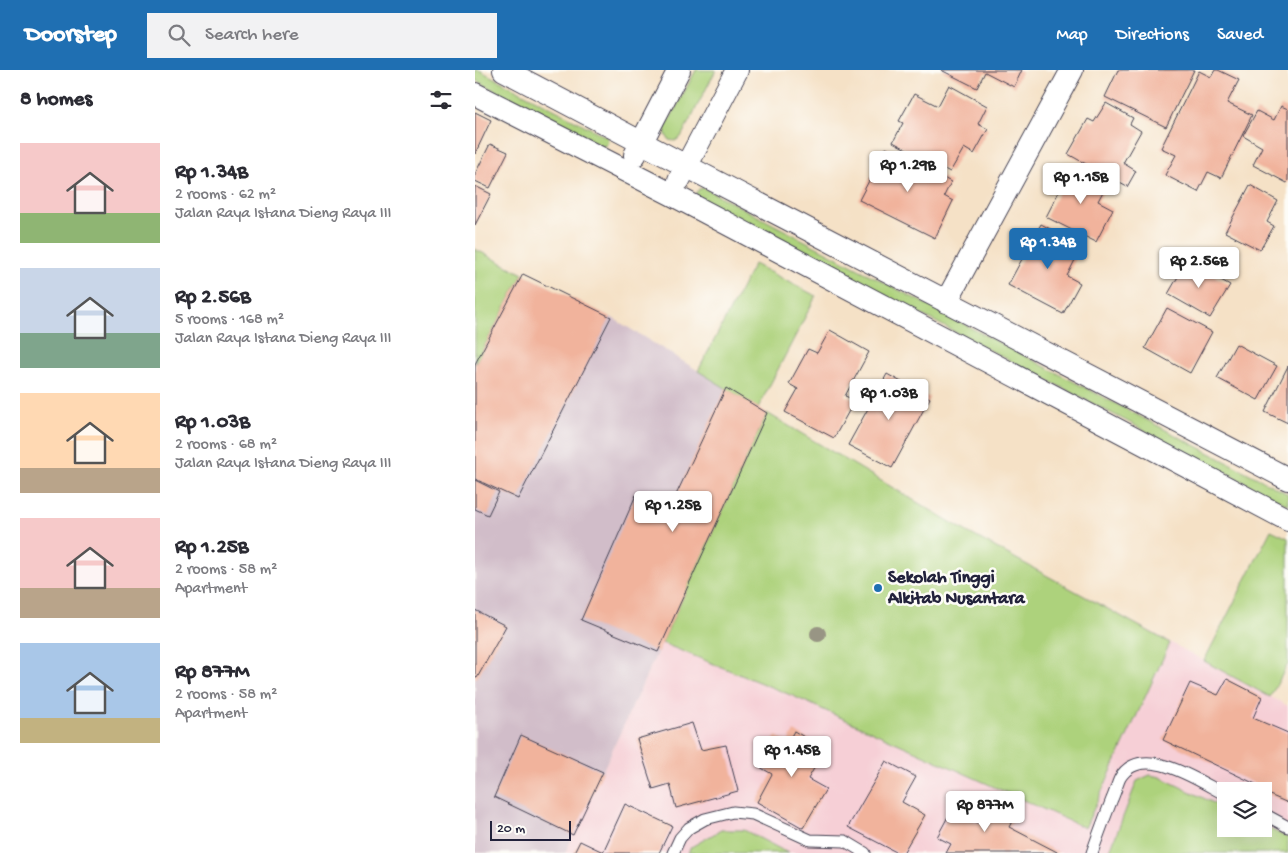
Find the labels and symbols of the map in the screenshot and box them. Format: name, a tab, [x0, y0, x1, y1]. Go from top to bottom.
pin: Rp 1.29B	[856, 150, 960, 193]
pin: Rp 1.15B	[1029, 162, 1133, 205]
pin: Rp 1.34B	[996, 228, 1100, 270]
pin: Rp 2.56B	[1147, 246, 1251, 289]
pin: Rp 1.03B	[837, 378, 941, 421]
pin: Rp 1.25B	[621, 490, 725, 533]
place label: Sekolah Tinggi Alkitab Nusantara	[887, 568, 1026, 610]
marker: Sekolah Tinggi Alkitab Nusantara	[872, 582, 884, 594]
pin: Rp 1.45B	[740, 736, 844, 778]
pin: Rp 877M	[939, 790, 1031, 833]
scale bar	[490, 818, 571, 841]

